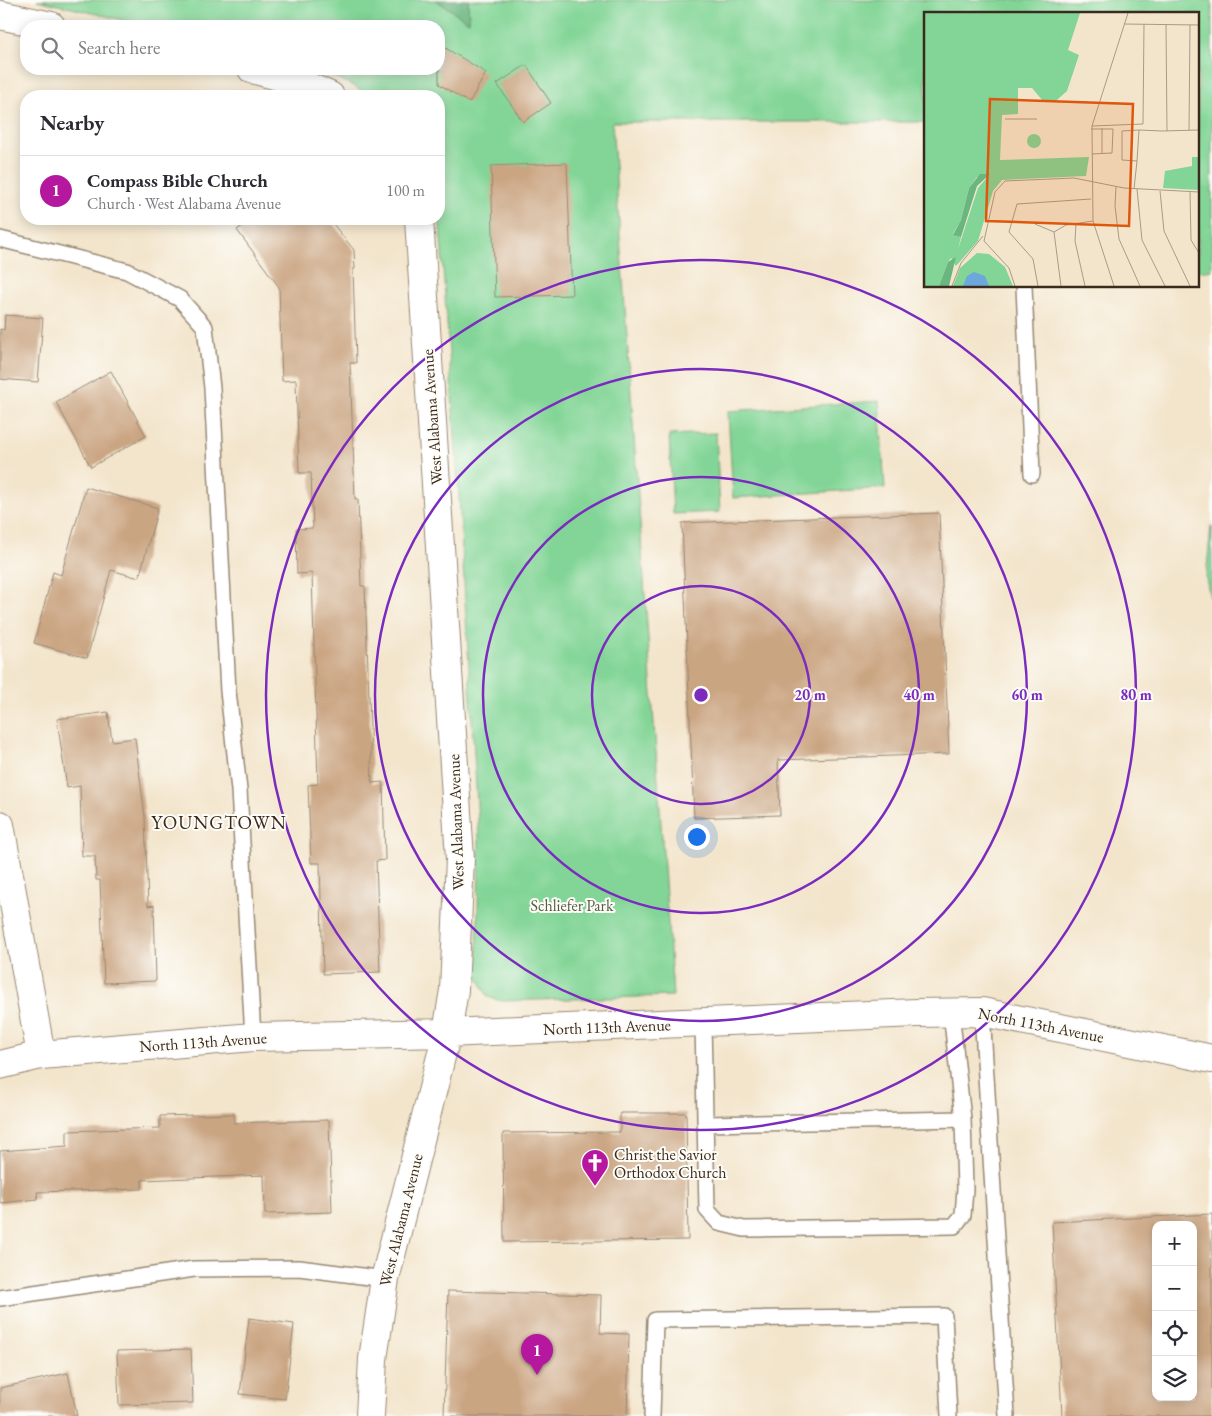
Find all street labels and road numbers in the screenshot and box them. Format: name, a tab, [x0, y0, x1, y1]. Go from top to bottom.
street label: West Alabama Avenue	[417, 348, 447, 486]
street label: West Alabama Avenue	[443, 754, 469, 890]
street label: North 113th Avenue	[976, 1002, 1106, 1048]
street label: North 113th Avenue	[543, 1014, 671, 1040]
street label: North 113th Avenue	[139, 1027, 267, 1057]
street label: West Alabama Avenue	[374, 1151, 428, 1289]

